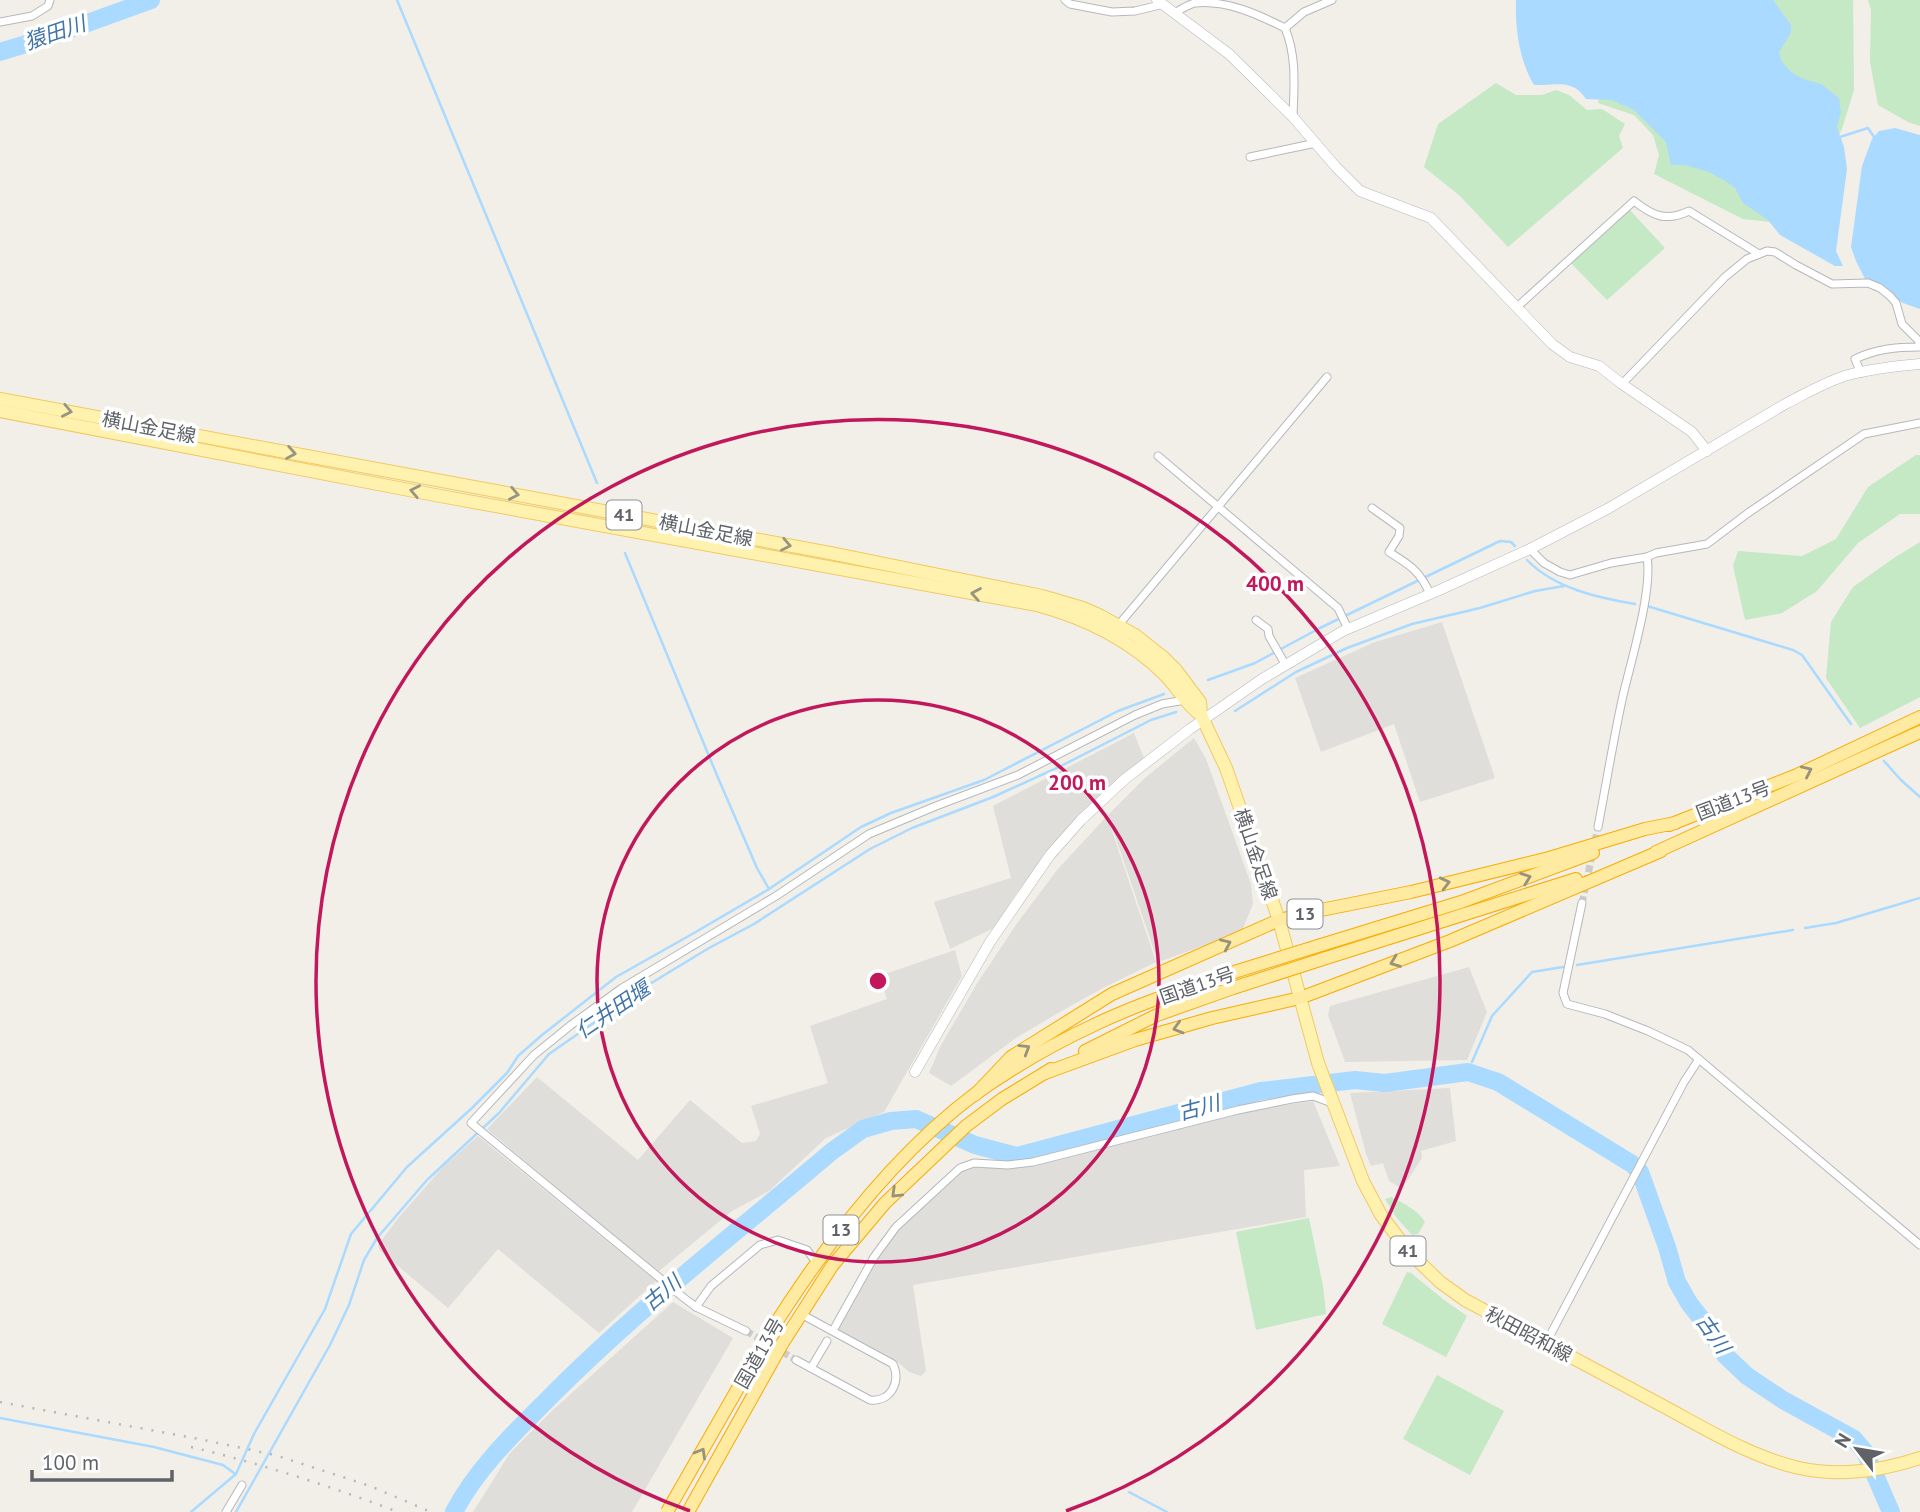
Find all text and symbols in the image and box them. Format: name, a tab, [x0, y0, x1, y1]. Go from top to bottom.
water label: 猿田川	[21, 9, 91, 56]
one-way arrow	[61, 403, 73, 418]
street label: 横山金足線	[100, 406, 198, 448]
one-way arrow	[285, 445, 297, 460]
one-way arrow	[409, 484, 421, 499]
one-way arrow	[508, 486, 520, 501]
road number: 41	[606, 500, 642, 530]
street label: 横山金足線	[657, 509, 755, 551]
one-way arrow	[780, 537, 792, 552]
text: 400 m	[1246, 570, 1304, 597]
one-way arrow	[970, 587, 982, 602]
one-way arrow	[1800, 765, 1812, 779]
text: 200 m	[1048, 769, 1106, 796]
street label: 国道13号	[1692, 775, 1774, 825]
street label: 横山金足線	[1229, 805, 1283, 903]
one-way arrow	[1519, 872, 1531, 886]
one-way arrow	[1439, 877, 1451, 891]
road number: 13	[1288, 900, 1322, 929]
one-way arrow	[1219, 938, 1231, 952]
one-way arrow	[1389, 954, 1401, 968]
street label: 国道13号	[1156, 961, 1238, 1009]
centre of rings	[866, 969, 890, 993]
water label: 仁井田堰	[570, 973, 658, 1044]
one-way arrow	[1172, 1020, 1184, 1034]
one-way arrow	[1018, 1044, 1031, 1057]
water label: 古川	[1175, 1089, 1225, 1126]
one-way arrow	[891, 1184, 904, 1197]
road number: 13	[824, 1216, 858, 1245]
road number: 41	[1390, 1236, 1426, 1266]
water label: 古川	[637, 1267, 688, 1316]
street label: 秋田昭和線	[1481, 1301, 1577, 1367]
water label: 古川	[1690, 1309, 1738, 1360]
street label: 国道13号	[729, 1313, 789, 1393]
north arrow	[1822, 1414, 1892, 1484]
text: N	[1829, 1429, 1856, 1452]
scale bar	[32, 1438, 172, 1482]
one-way arrow	[693, 1447, 706, 1460]
text: 100 m	[42, 1449, 99, 1476]

